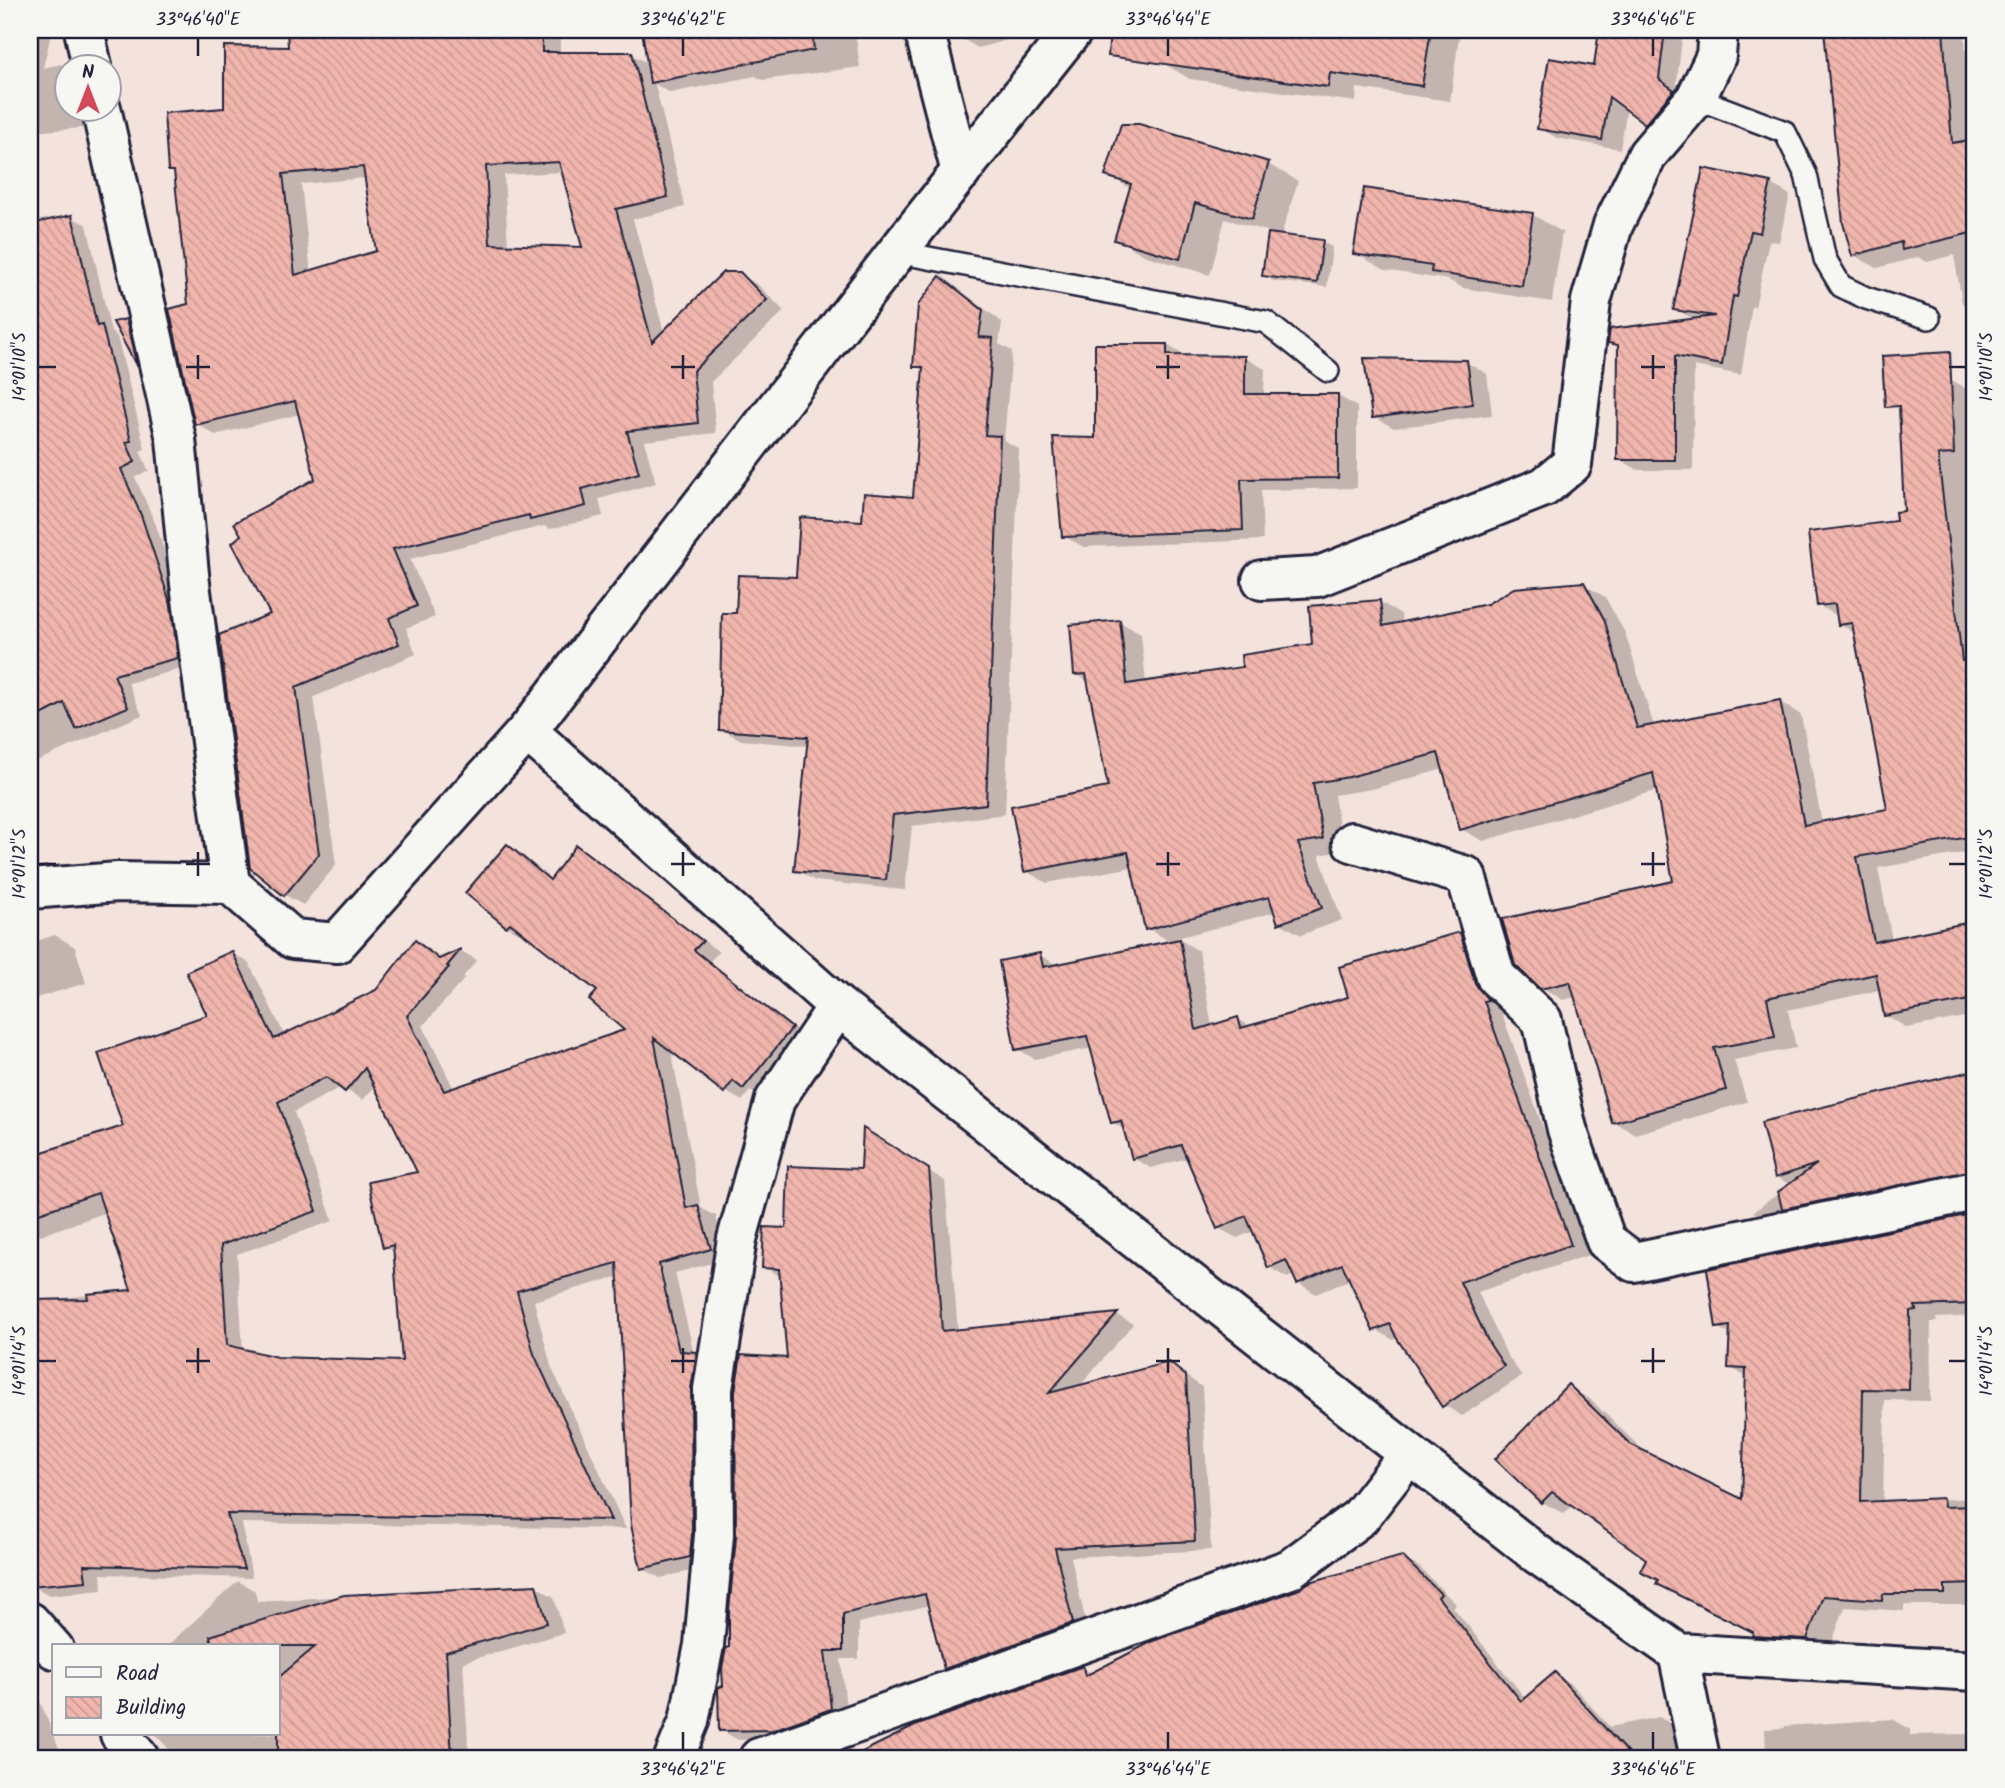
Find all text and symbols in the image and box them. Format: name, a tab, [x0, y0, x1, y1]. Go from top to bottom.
text: 33°46'40"E	[156, 6, 241, 35]
text: 33°46'42"E	[640, 6, 726, 35]
text: 33°46'44"E	[1125, 6, 1211, 35]
text: 33°46'46"E	[1610, 6, 1696, 35]
north arrow	[52, 52, 122, 122]
text: N	[82, 58, 94, 88]
text: 14°01'10"S	[6, 332, 35, 402]
text: 14°01'10"S	[1973, 332, 2002, 402]
text: 14°01'12"S	[6, 828, 35, 899]
text: 14°01'12"S	[1973, 828, 2002, 899]
text: 14°01'14"S	[6, 1326, 35, 1396]
text: 14°01'14"S	[1973, 1326, 2002, 1396]
legend	[52, 1644, 280, 1736]
text: Road	[116, 1658, 159, 1691]
text: Building	[116, 1692, 186, 1725]
text: 33°46'42"E	[640, 1756, 726, 1785]
text: 33°46'44"E	[1125, 1756, 1211, 1785]
text: 33°46'46"E	[1610, 1756, 1696, 1785]

